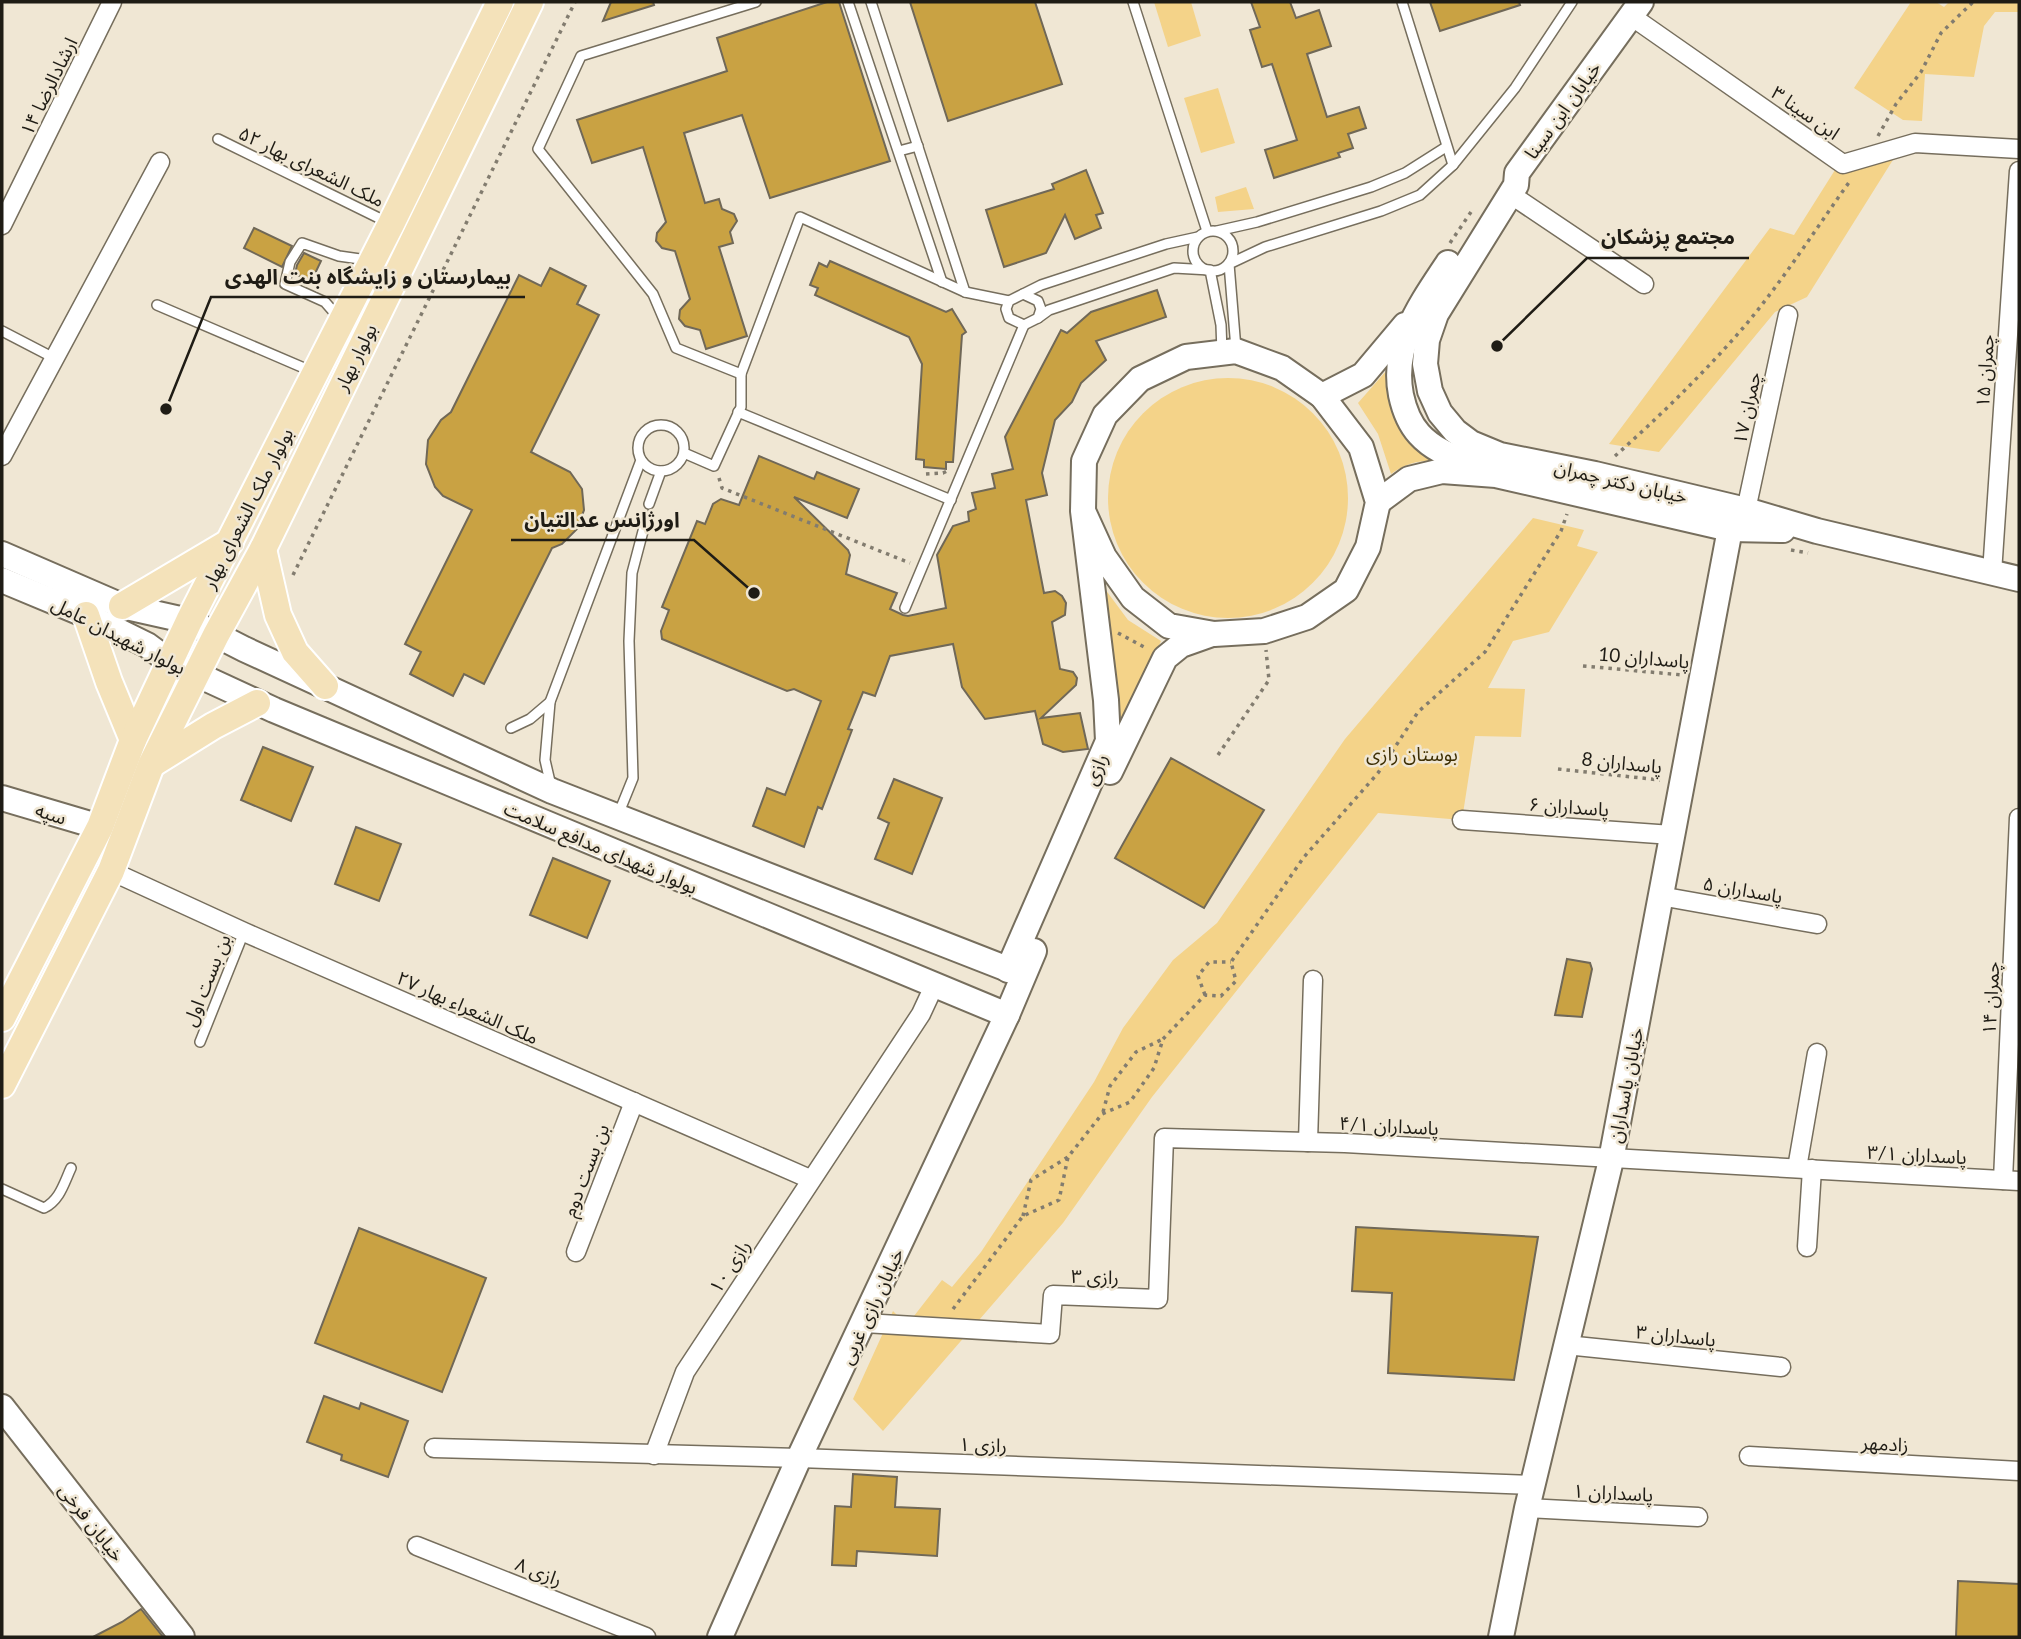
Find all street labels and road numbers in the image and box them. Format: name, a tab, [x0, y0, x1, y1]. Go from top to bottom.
street label: ارشادالرضا ۱۴	[14, 33, 82, 139]
street label: خیابان ابن سینا	[1519, 57, 1606, 164]
street label: ابن سینا ۳	[1767, 80, 1845, 145]
street label: ملک الشعرای بهار ۵۲	[235, 121, 389, 212]
street label: بولوار بهار	[329, 320, 382, 396]
street label: چمران ۱۵	[1970, 334, 2000, 409]
street label: چمران ۱۷	[1727, 370, 1767, 447]
street label: بولوار ملک الشعرای بهار	[196, 424, 298, 593]
street label: خیابان دکتر چمران	[1552, 455, 1690, 509]
street label: بولوار شهیدان عامل	[48, 591, 190, 680]
street label: پاسداران 10	[1597, 642, 1691, 675]
street label: پاسداران 8	[1580, 746, 1663, 780]
street label: رازی	[1078, 750, 1113, 789]
street label: پاسداران ۶	[1528, 792, 1610, 822]
street label: بولوار شهدای مدافع سلامت	[499, 796, 701, 902]
street label: سپه	[32, 797, 69, 831]
street label: پاسداران ۵	[1701, 871, 1785, 909]
street label: بن بست اول	[177, 931, 236, 1030]
street label: چمران ۱۴	[1977, 961, 2005, 1035]
street label: ملک الشعراء بهار ۲۷	[393, 965, 542, 1049]
street label: خیابان پاسداران	[1603, 1025, 1650, 1145]
street label: پاسداران ۴/۱	[1338, 1111, 1440, 1141]
street label: بن بست دوم	[557, 1120, 617, 1221]
street label: پاسداران ۳/۱	[1866, 1140, 1968, 1170]
street label: رازی ۱۰	[703, 1235, 756, 1298]
street label: خیابان رازی غربی	[834, 1244, 909, 1368]
street label: رازی ۳	[1070, 1264, 1119, 1289]
street label: پاسداران ۳	[1635, 1319, 1717, 1353]
street label: زادمهر	[1860, 1430, 1909, 1457]
street label: رازی ۱	[958, 1432, 1007, 1457]
street label: خیابان فرخی	[54, 1478, 130, 1566]
street label: پاسداران ۱	[1572, 1478, 1654, 1508]
street label: رازی ۸	[512, 1552, 566, 1591]

